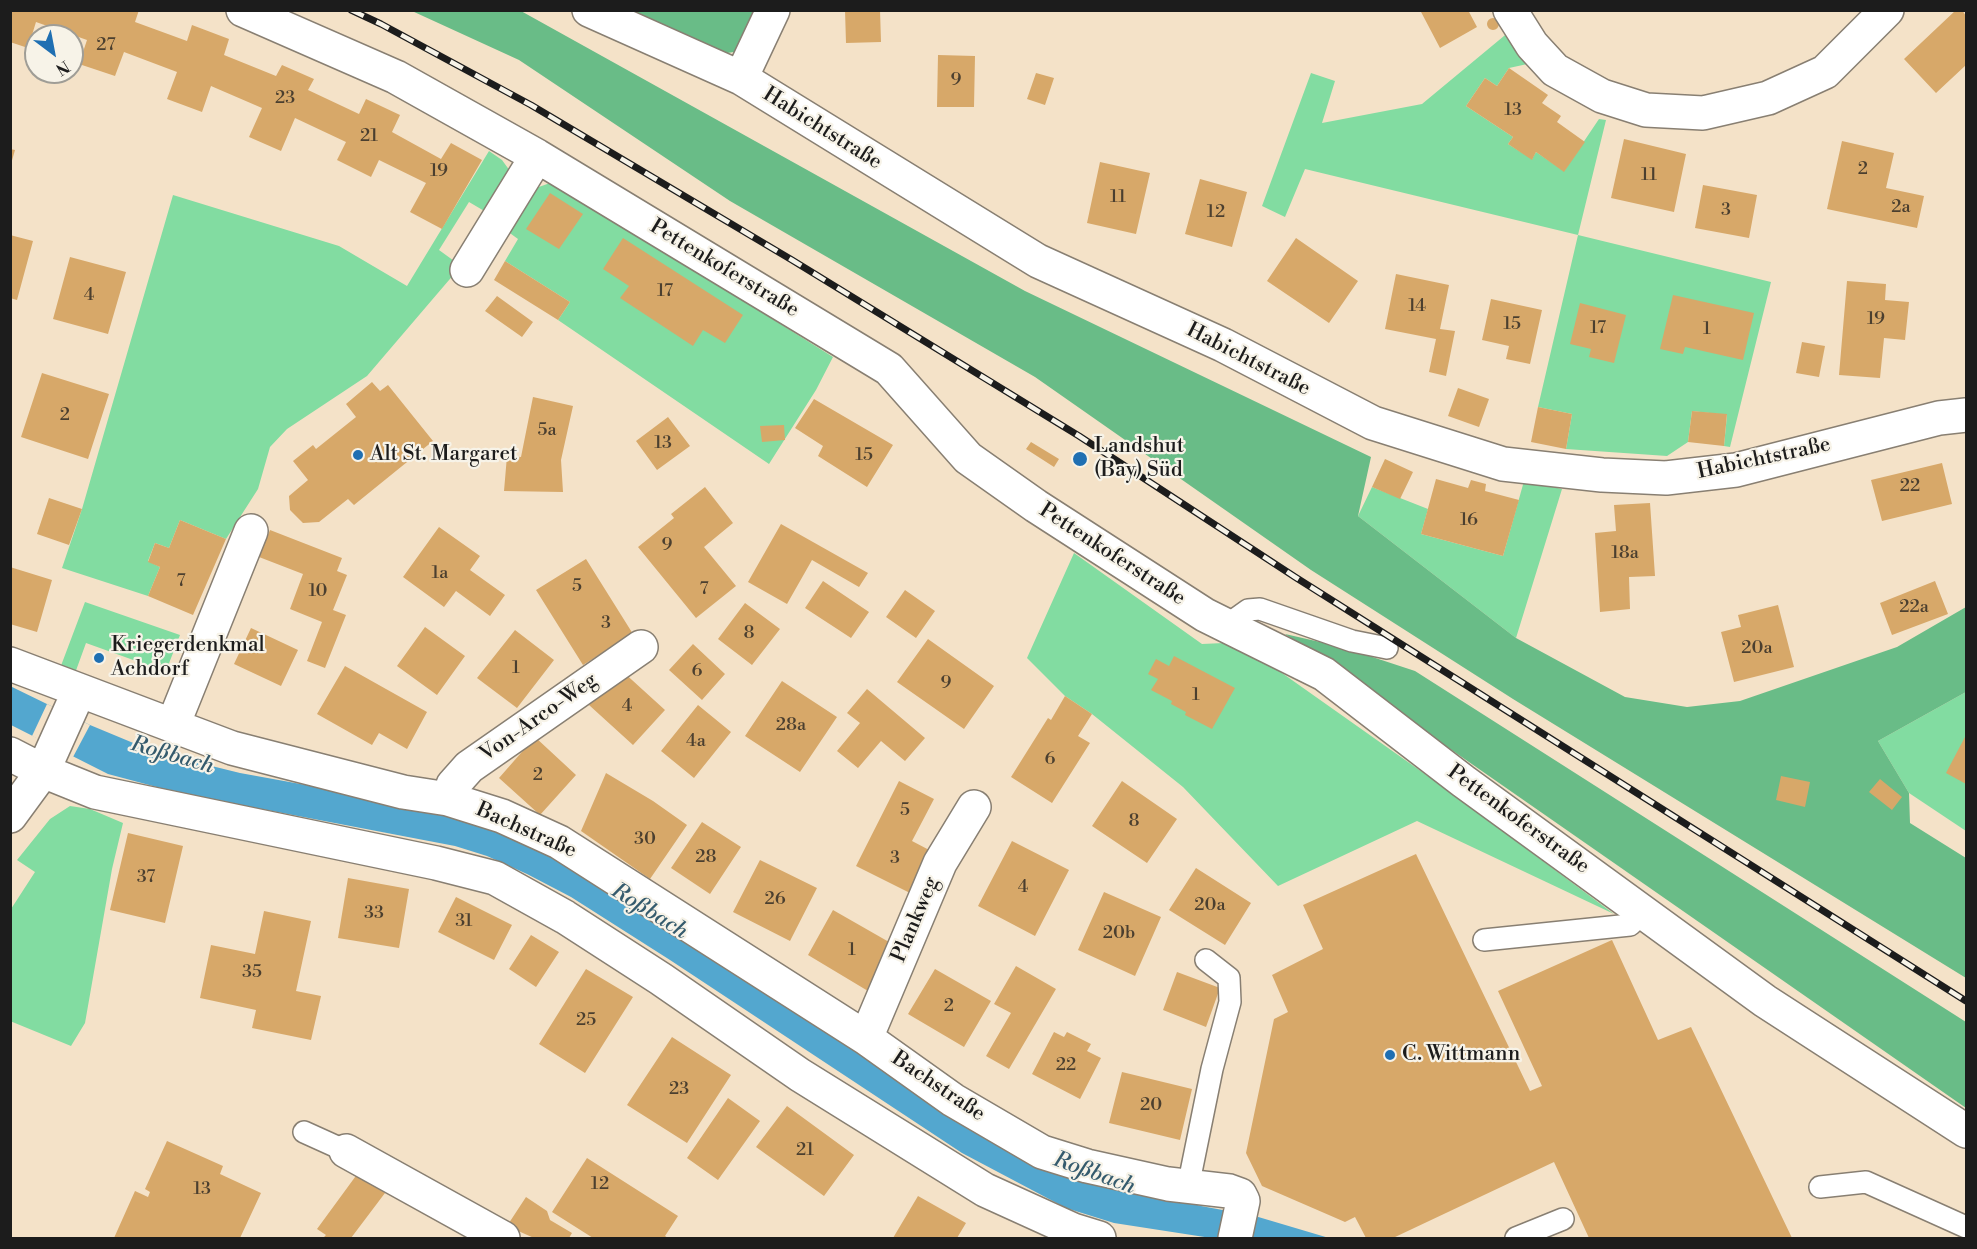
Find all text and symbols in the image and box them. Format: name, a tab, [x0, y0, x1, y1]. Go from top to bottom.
north arrow	[24, 24, 84, 84]
house number: 27	[96, 35, 116, 57]
text: N	[52, 56, 73, 79]
house number: 9	[951, 70, 961, 92]
street label: Habichtstraße	[758, 82, 886, 176]
house number: 23	[275, 88, 295, 110]
house number: 13	[1504, 100, 1522, 122]
house number: 21	[360, 126, 378, 148]
house number: 2	[1858, 159, 1868, 181]
house number: 19	[430, 161, 448, 183]
house number: 11	[1641, 165, 1657, 187]
house number: 11	[1110, 187, 1126, 209]
house number: 2a	[1891, 197, 1911, 219]
house number: 3	[1721, 200, 1731, 222]
house number: 12	[1207, 202, 1225, 224]
street label: Pettenkoferstraße	[645, 215, 803, 323]
house number: 17	[657, 281, 673, 303]
house number: 4	[84, 285, 94, 307]
house number: 14	[1408, 296, 1426, 318]
house number: 19	[1867, 309, 1885, 331]
house number: 15	[1503, 314, 1521, 336]
street label: Habichtstraße	[1182, 318, 1314, 402]
house number: 17	[1590, 318, 1606, 340]
house number: 1	[1703, 319, 1711, 341]
house number: 2	[60, 405, 70, 427]
house number: 5a	[537, 420, 557, 442]
house number: 13	[654, 433, 672, 455]
street label: Habichtstraße	[1695, 433, 1833, 485]
place label: Landshut (Bay) Süd	[1094, 434, 1184, 484]
place label: Alt St. Margaret	[370, 442, 517, 468]
house number: 15	[855, 445, 873, 467]
marker: Alt St. Margaret	[351, 448, 365, 462]
marker: Landshut (Bay) Süd	[1071, 450, 1089, 468]
house number: 22	[1900, 476, 1920, 498]
street label: Pettenkoferstraße	[1034, 498, 1190, 612]
house number: 16	[1460, 510, 1478, 532]
house number: 9	[662, 535, 672, 557]
house number: 18a	[1611, 543, 1639, 565]
house number: 1a	[432, 563, 448, 585]
house number: 7	[176, 571, 186, 593]
house number: 5	[572, 576, 582, 598]
house number: 7	[699, 579, 709, 601]
house number: 10	[308, 581, 328, 603]
house number: 22a	[1899, 597, 1929, 619]
house number: 3	[601, 613, 611, 635]
house number: 8	[743, 623, 755, 645]
place label: Kriegerdenkmal Achdorf	[111, 633, 265, 683]
house number: 20a	[1741, 638, 1773, 660]
marker: Kriegerdenkmal Achdorf	[92, 651, 106, 665]
house number: 1	[512, 658, 520, 680]
house number: 6	[692, 661, 702, 683]
street label: Von-Arco-Weg	[475, 668, 603, 768]
house number: 9	[941, 673, 951, 695]
house number: 1	[1192, 685, 1200, 707]
house number: 4	[622, 696, 632, 718]
house number: 28a	[776, 715, 806, 737]
house number: 4a	[686, 731, 706, 753]
water label: Roßbach	[127, 732, 217, 780]
house number: 6	[1045, 749, 1055, 771]
street label: Pettenkoferstraße	[1442, 760, 1594, 880]
house number: 2	[533, 765, 543, 787]
street label: Bachstraße	[472, 798, 580, 864]
house number: 5	[900, 800, 910, 822]
house number: 8	[1128, 811, 1140, 833]
house number: 30	[634, 829, 656, 851]
house number: 28	[695, 847, 717, 869]
house number: 3	[890, 848, 900, 870]
house number: 37	[137, 867, 155, 889]
street label: Plankweg	[887, 873, 945, 967]
house number: 4	[1018, 877, 1028, 899]
water label: Roßbach	[606, 878, 692, 946]
house number: 26	[764, 889, 786, 911]
house number: 20a	[1194, 895, 1226, 917]
house number: 33	[364, 903, 384, 925]
house number: 31	[455, 911, 473, 933]
house number: 20b	[1103, 923, 1135, 945]
house number: 1	[848, 940, 856, 962]
house number: 35	[242, 962, 262, 984]
house number: 2	[944, 996, 954, 1018]
house number: 25	[576, 1010, 596, 1032]
place label: C. Wittmann	[1402, 1042, 1520, 1068]
street label: Bachstraße	[887, 1047, 989, 1127]
marker: C. Wittmann	[1383, 1048, 1397, 1062]
house number: 22	[1056, 1055, 1076, 1077]
house number: 23	[669, 1079, 689, 1101]
house number: 20	[1140, 1095, 1162, 1117]
house number: 21	[796, 1140, 814, 1162]
water label: Roßbach	[1050, 1147, 1138, 1201]
house number: 12	[591, 1174, 609, 1196]
house number: 13	[193, 1179, 211, 1201]

